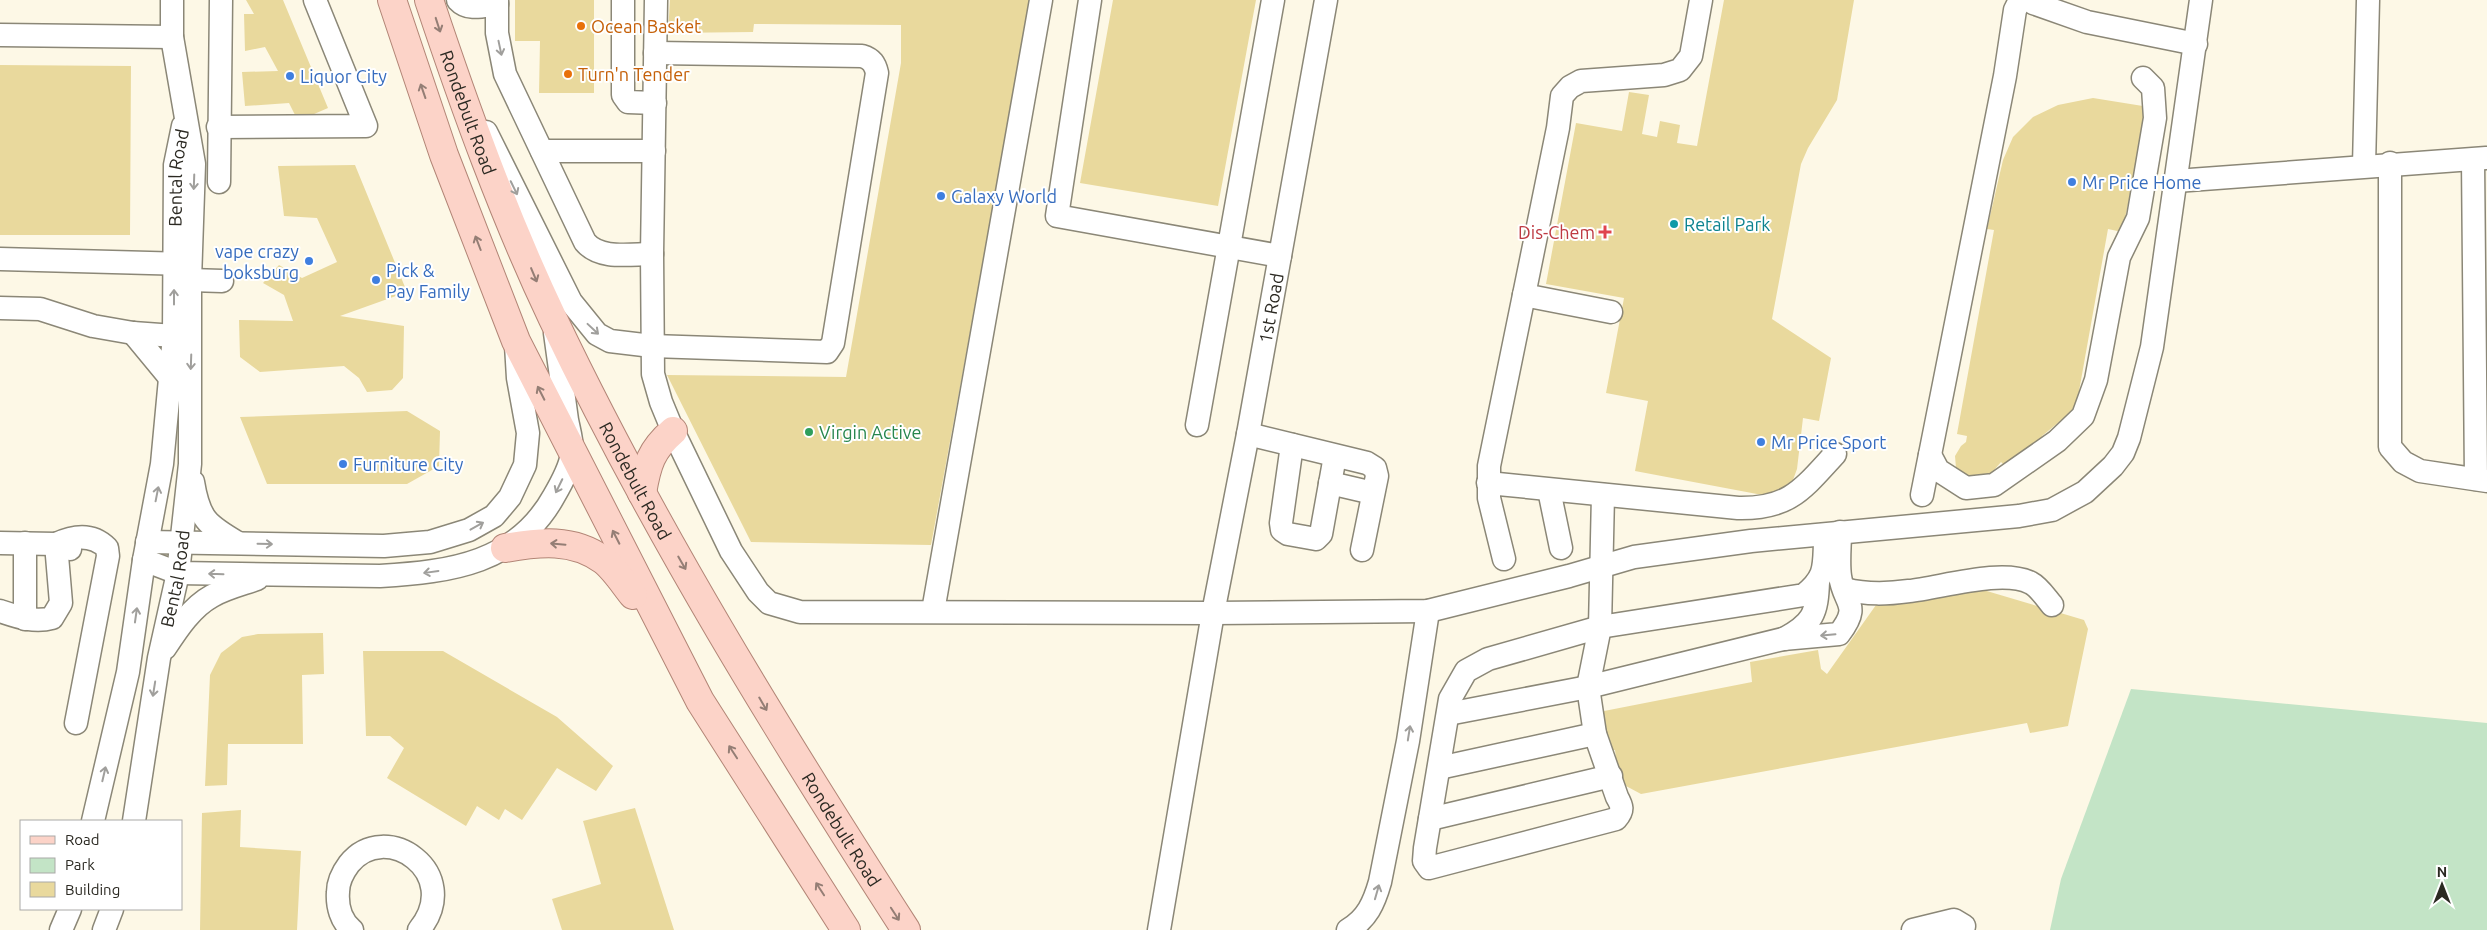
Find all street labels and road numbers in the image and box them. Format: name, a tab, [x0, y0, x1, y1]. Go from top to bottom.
street label: Rondebult Road	[437, 48, 500, 177]
street label: Bental Road	[164, 127, 192, 227]
street label: 1st Road	[1255, 271, 1287, 345]
street label: Rondebult Road	[596, 418, 676, 543]
street label: Bental Road	[156, 529, 193, 629]
street label: Rondebult Road	[798, 769, 885, 890]

